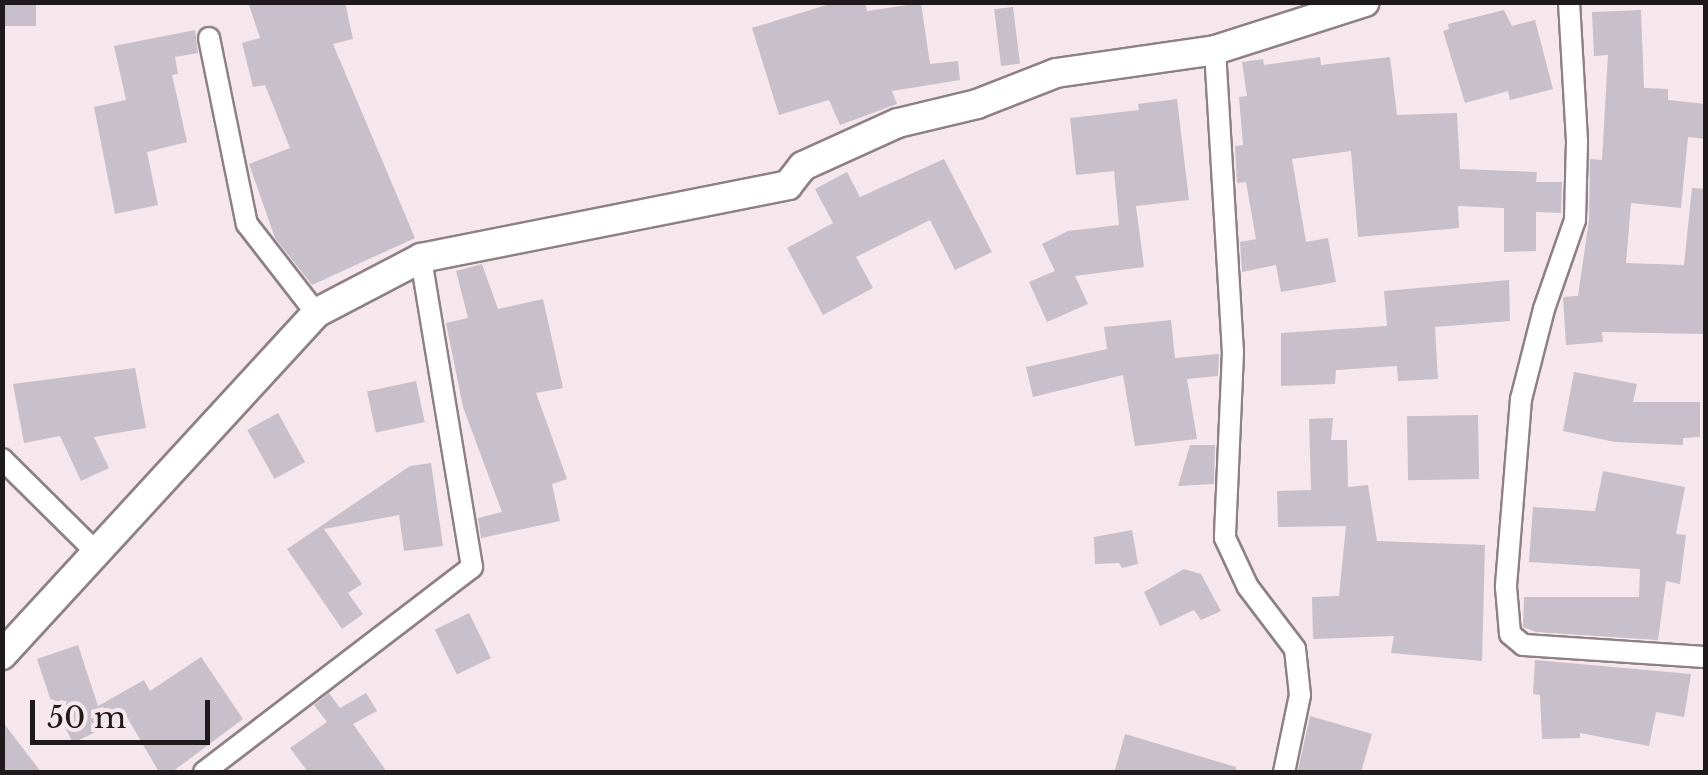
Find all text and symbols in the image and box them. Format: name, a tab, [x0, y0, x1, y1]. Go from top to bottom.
scale bar	[35, 680, 215, 742]
text: 50 m	[47, 699, 126, 736]

